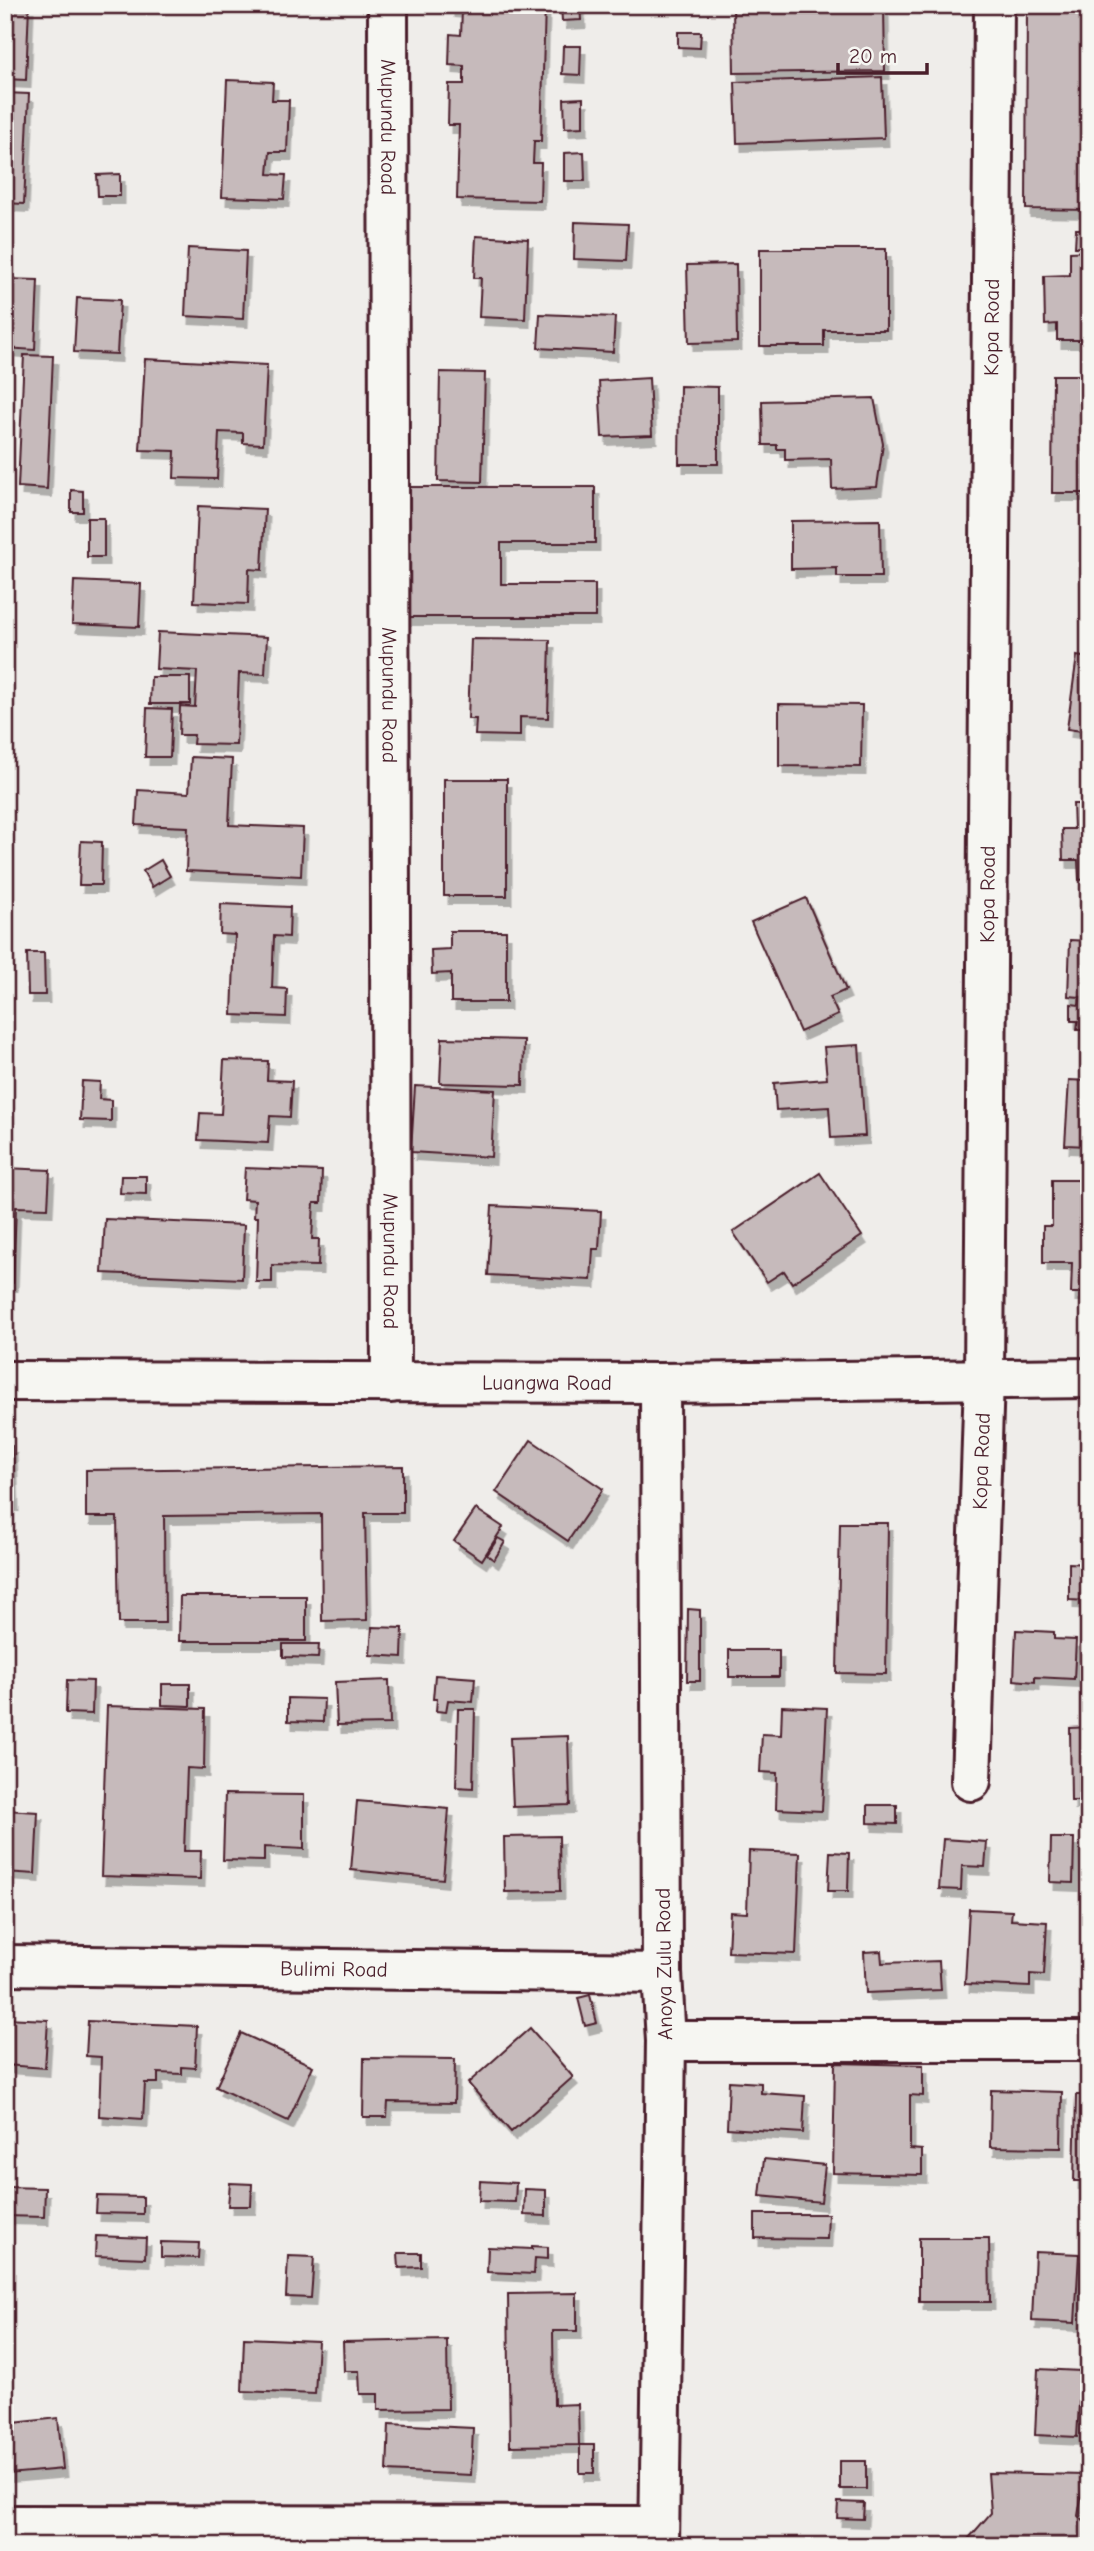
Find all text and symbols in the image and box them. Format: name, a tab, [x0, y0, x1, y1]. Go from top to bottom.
scale bar	[838, 32, 928, 76]
text: 20 m	[849, 44, 897, 68]
street label: Mupundu Road	[376, 59, 400, 195]
street label: Kopa Road	[979, 279, 1004, 376]
street label: Mupundu Road	[377, 627, 402, 763]
street label: Kopa Road	[975, 846, 1000, 943]
street label: Mupundu Road	[379, 1193, 403, 1329]
street label: Luangwa Road	[482, 1370, 612, 1395]
street label: Kopa Road	[968, 1412, 995, 1510]
street label: Anoya Zulu Road	[651, 1888, 677, 2040]
street label: Bulimi Road	[280, 1956, 388, 1982]

